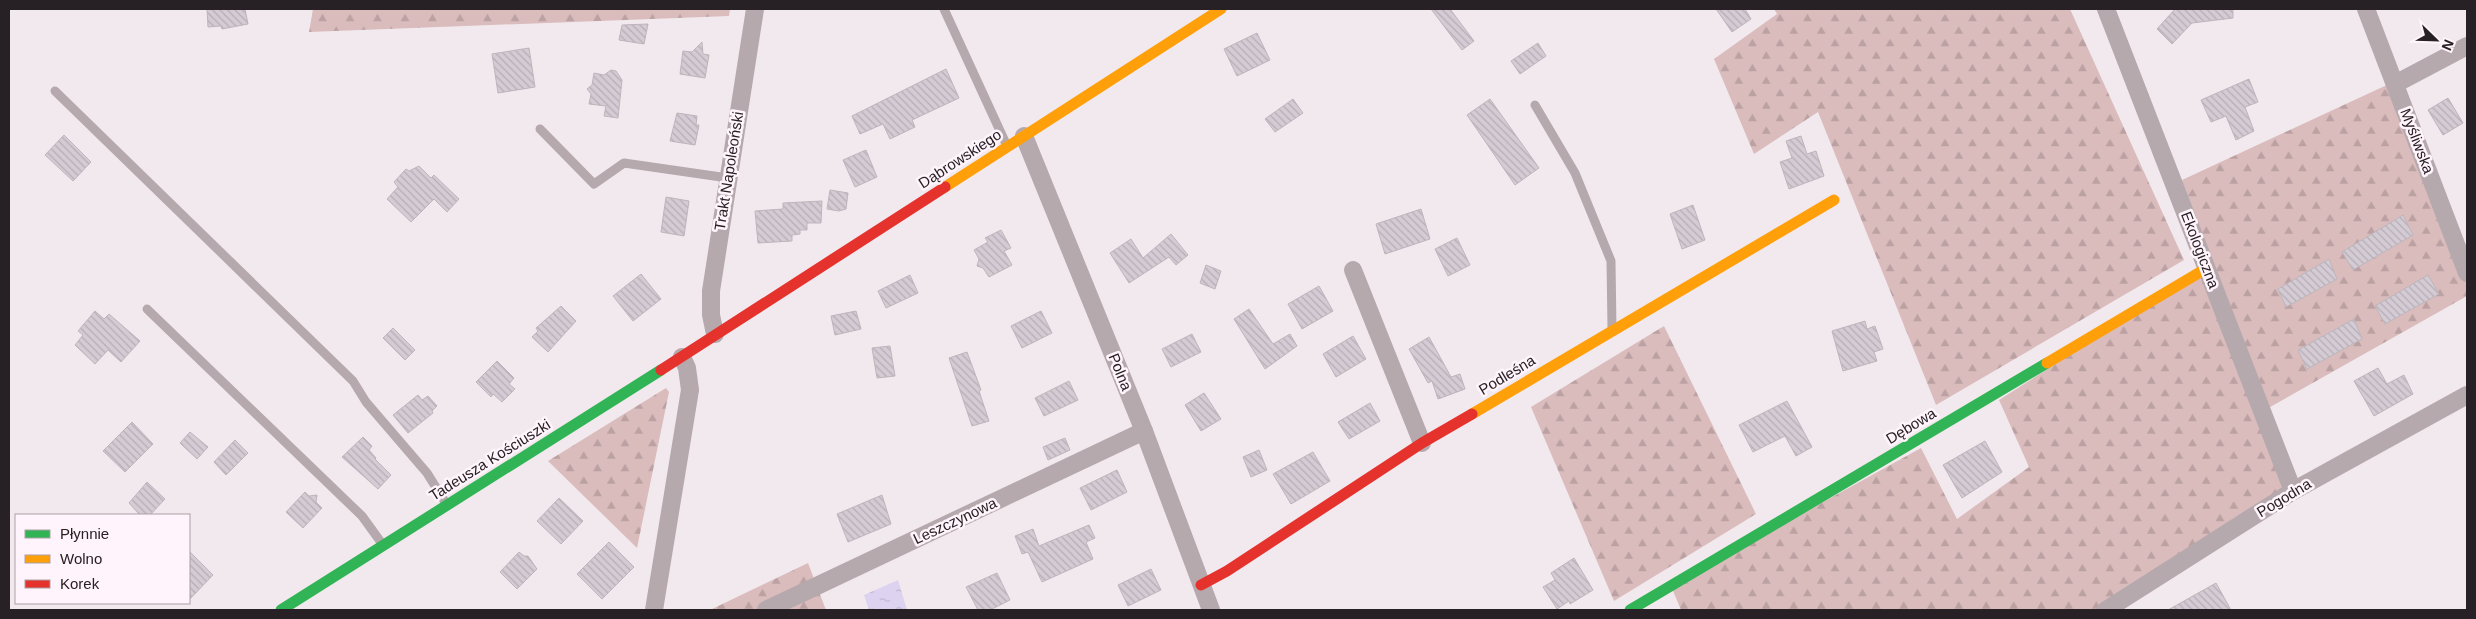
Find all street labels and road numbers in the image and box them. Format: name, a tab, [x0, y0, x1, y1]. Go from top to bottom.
street label: Myśliwska	[2397, 106, 2438, 176]
street label: Trakt Napoleoński	[711, 110, 746, 232]
street label: Dąbrowskiego	[915, 126, 1004, 192]
street label: Ekologiczna	[2178, 209, 2223, 291]
street label: Polna	[1105, 351, 1136, 393]
street label: Podleśna	[1476, 351, 1538, 398]
street label: Dębowa	[1883, 404, 1939, 447]
street label: Tadeusza Kościuszki	[426, 415, 553, 504]
street label: Pogodna	[2254, 474, 2314, 520]
street label: Leszczynowa	[910, 494, 1000, 547]

